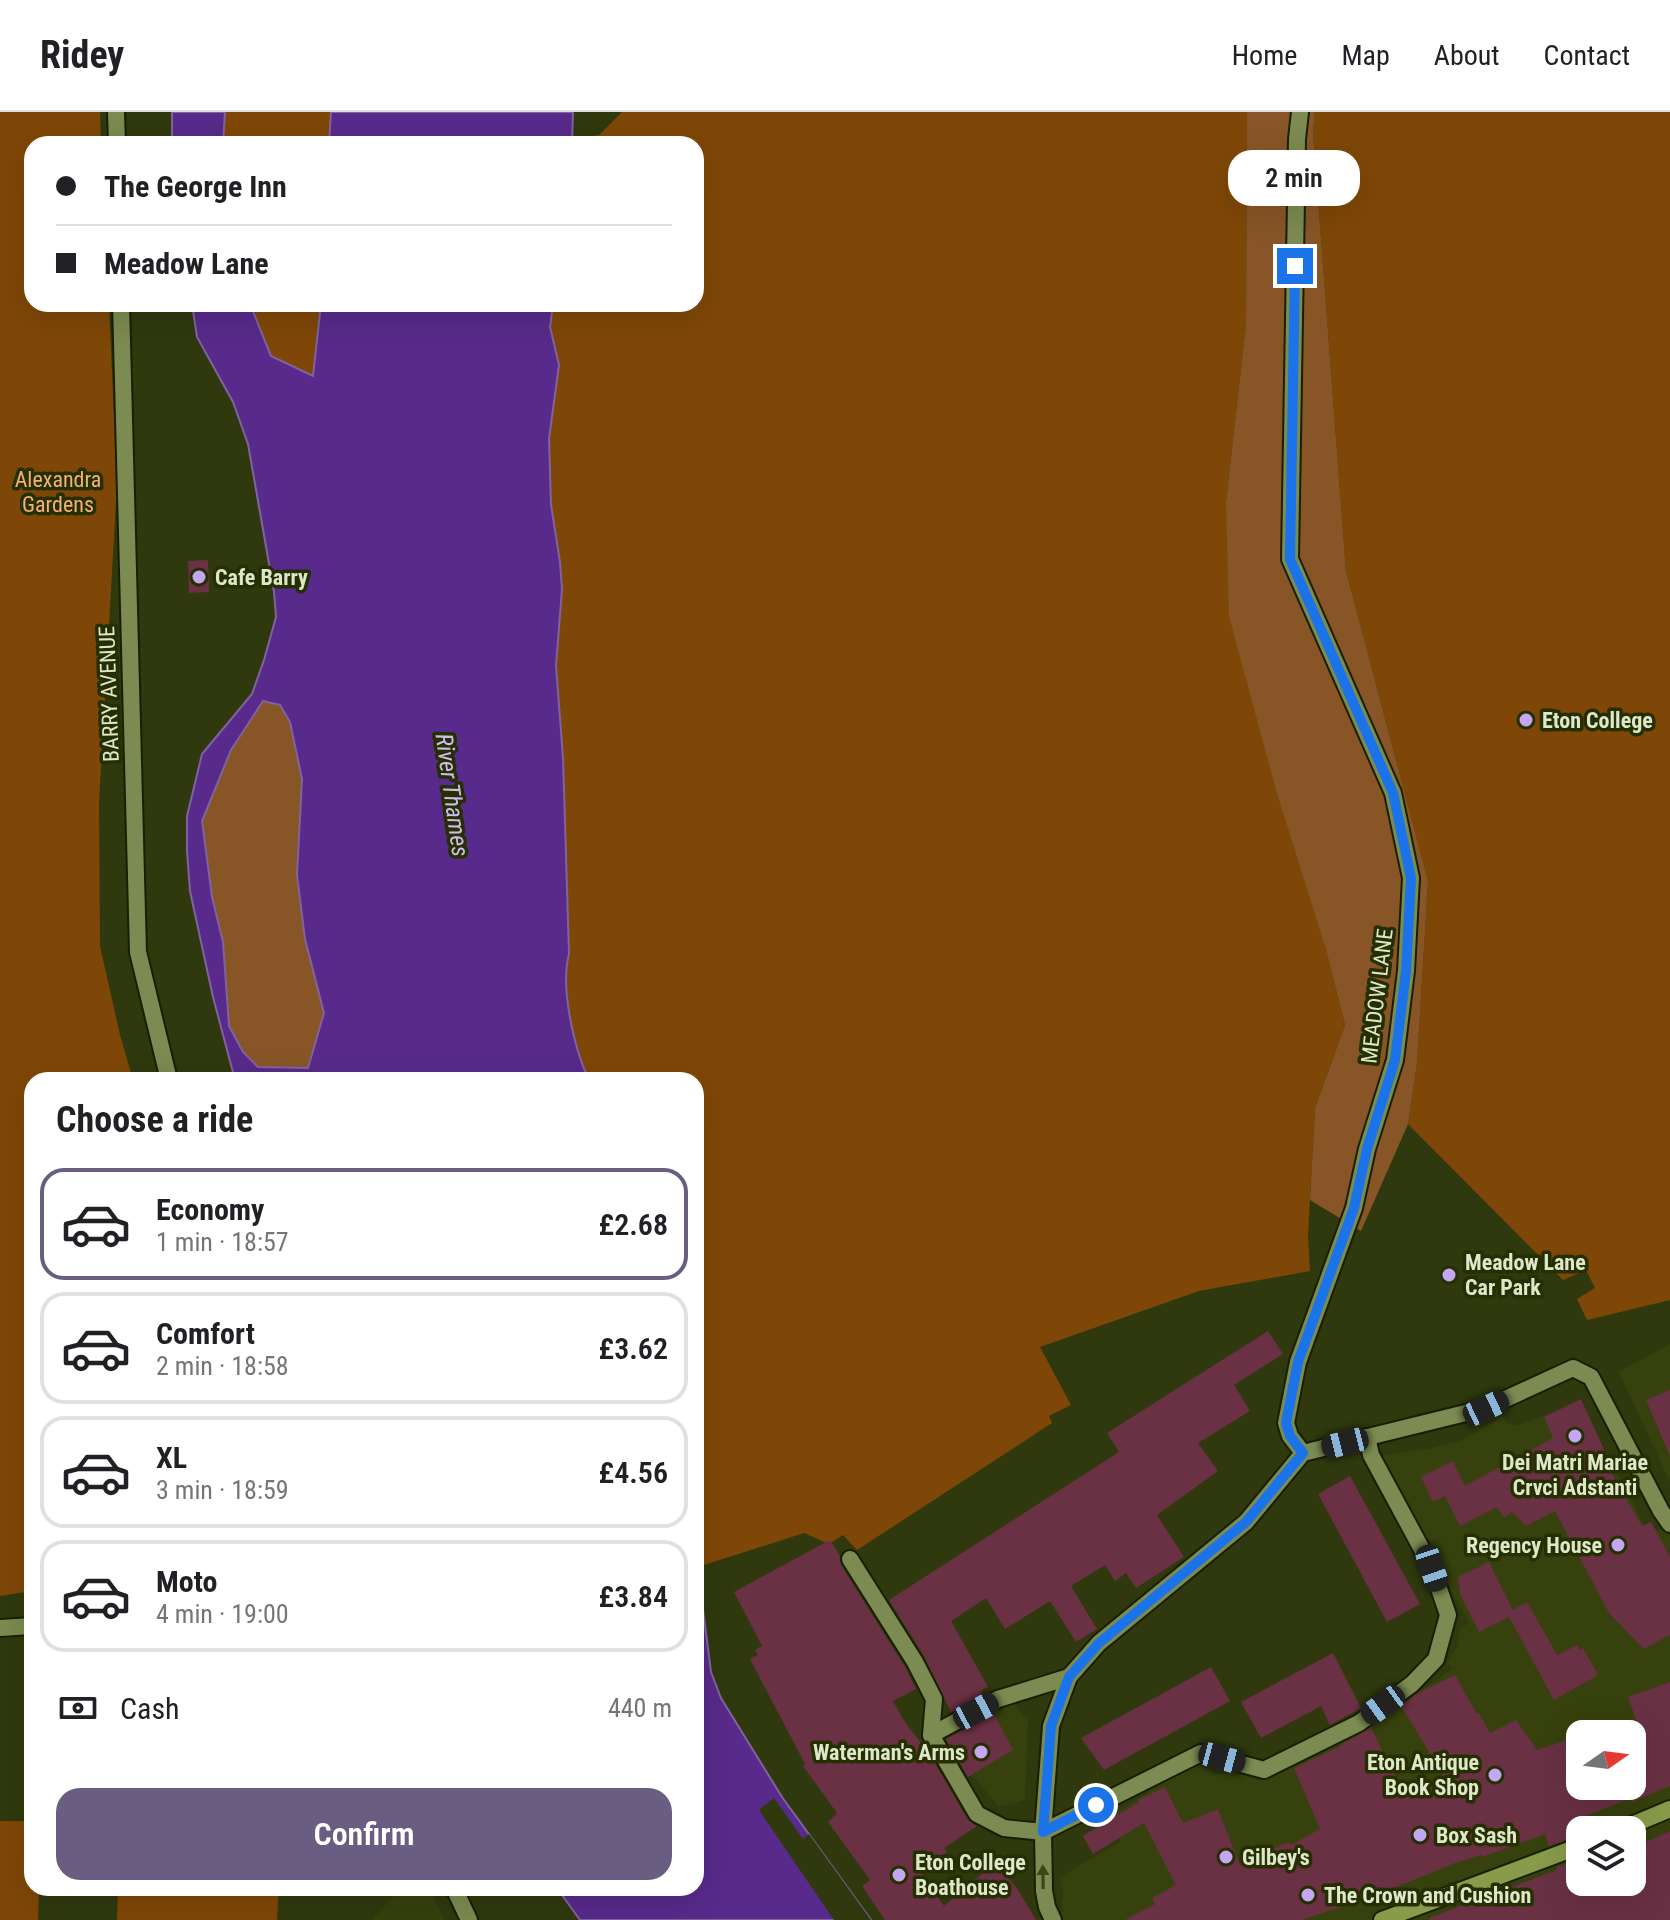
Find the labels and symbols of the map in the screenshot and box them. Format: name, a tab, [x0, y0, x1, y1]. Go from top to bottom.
callout: 2 min	[1229, 150, 1361, 206]
route end	[1277, 248, 1313, 284]
park label: Alexandra Gardens	[15, 467, 101, 517]
place label: Cafe Barry	[215, 565, 308, 590]
marker: Cafe Barry	[190, 568, 208, 586]
street label: BARRY AVENUE	[94, 626, 124, 762]
place label: Eton College	[1542, 708, 1653, 733]
marker: Eton College	[1517, 711, 1535, 729]
water label: River Thames	[430, 732, 474, 858]
street label: MEADOW LANE	[1356, 927, 1398, 1065]
place label: Meadow Lane Car Park	[1465, 1250, 1586, 1300]
marker: Meadow Lane Car Park	[1440, 1266, 1458, 1284]
car	[1459, 1387, 1513, 1429]
car	[1319, 1426, 1371, 1460]
marker: Dei Matri Mariae Crvci Adstanti	[1566, 1427, 1584, 1445]
place label: Dei Matri Mariae Crvci Adstanti	[1502, 1450, 1648, 1500]
place label: Regency House	[1466, 1533, 1602, 1558]
marker: Regency House	[1609, 1536, 1627, 1554]
car	[1413, 1541, 1451, 1595]
car	[1357, 1681, 1409, 1729]
car	[949, 1689, 1003, 1733]
north arrow	[1566, 1720, 1646, 1800]
place label: Waterman's Arms	[813, 1740, 965, 1765]
car	[1196, 1740, 1248, 1776]
marker: Waterman's Arms	[972, 1743, 990, 1761]
place label: Eton Antique Book Shop	[1367, 1750, 1479, 1800]
marker: Eton Antique Book Shop	[1486, 1766, 1504, 1784]
route start	[1078, 1787, 1114, 1823]
place label: Box Sash	[1436, 1823, 1517, 1848]
marker: Box Sash	[1411, 1826, 1429, 1844]
place label: Gilbey's	[1242, 1845, 1310, 1870]
marker: Gilbey's	[1217, 1848, 1235, 1866]
place label: Eton College Boathouse	[915, 1850, 1026, 1900]
one-way arrow	[1037, 1864, 1050, 1889]
marker: Eton College Boathouse	[890, 1866, 908, 1884]
place label: The Crown and Cushion	[1324, 1883, 1531, 1908]
marker: The Crown and Cushion	[1299, 1886, 1317, 1904]

